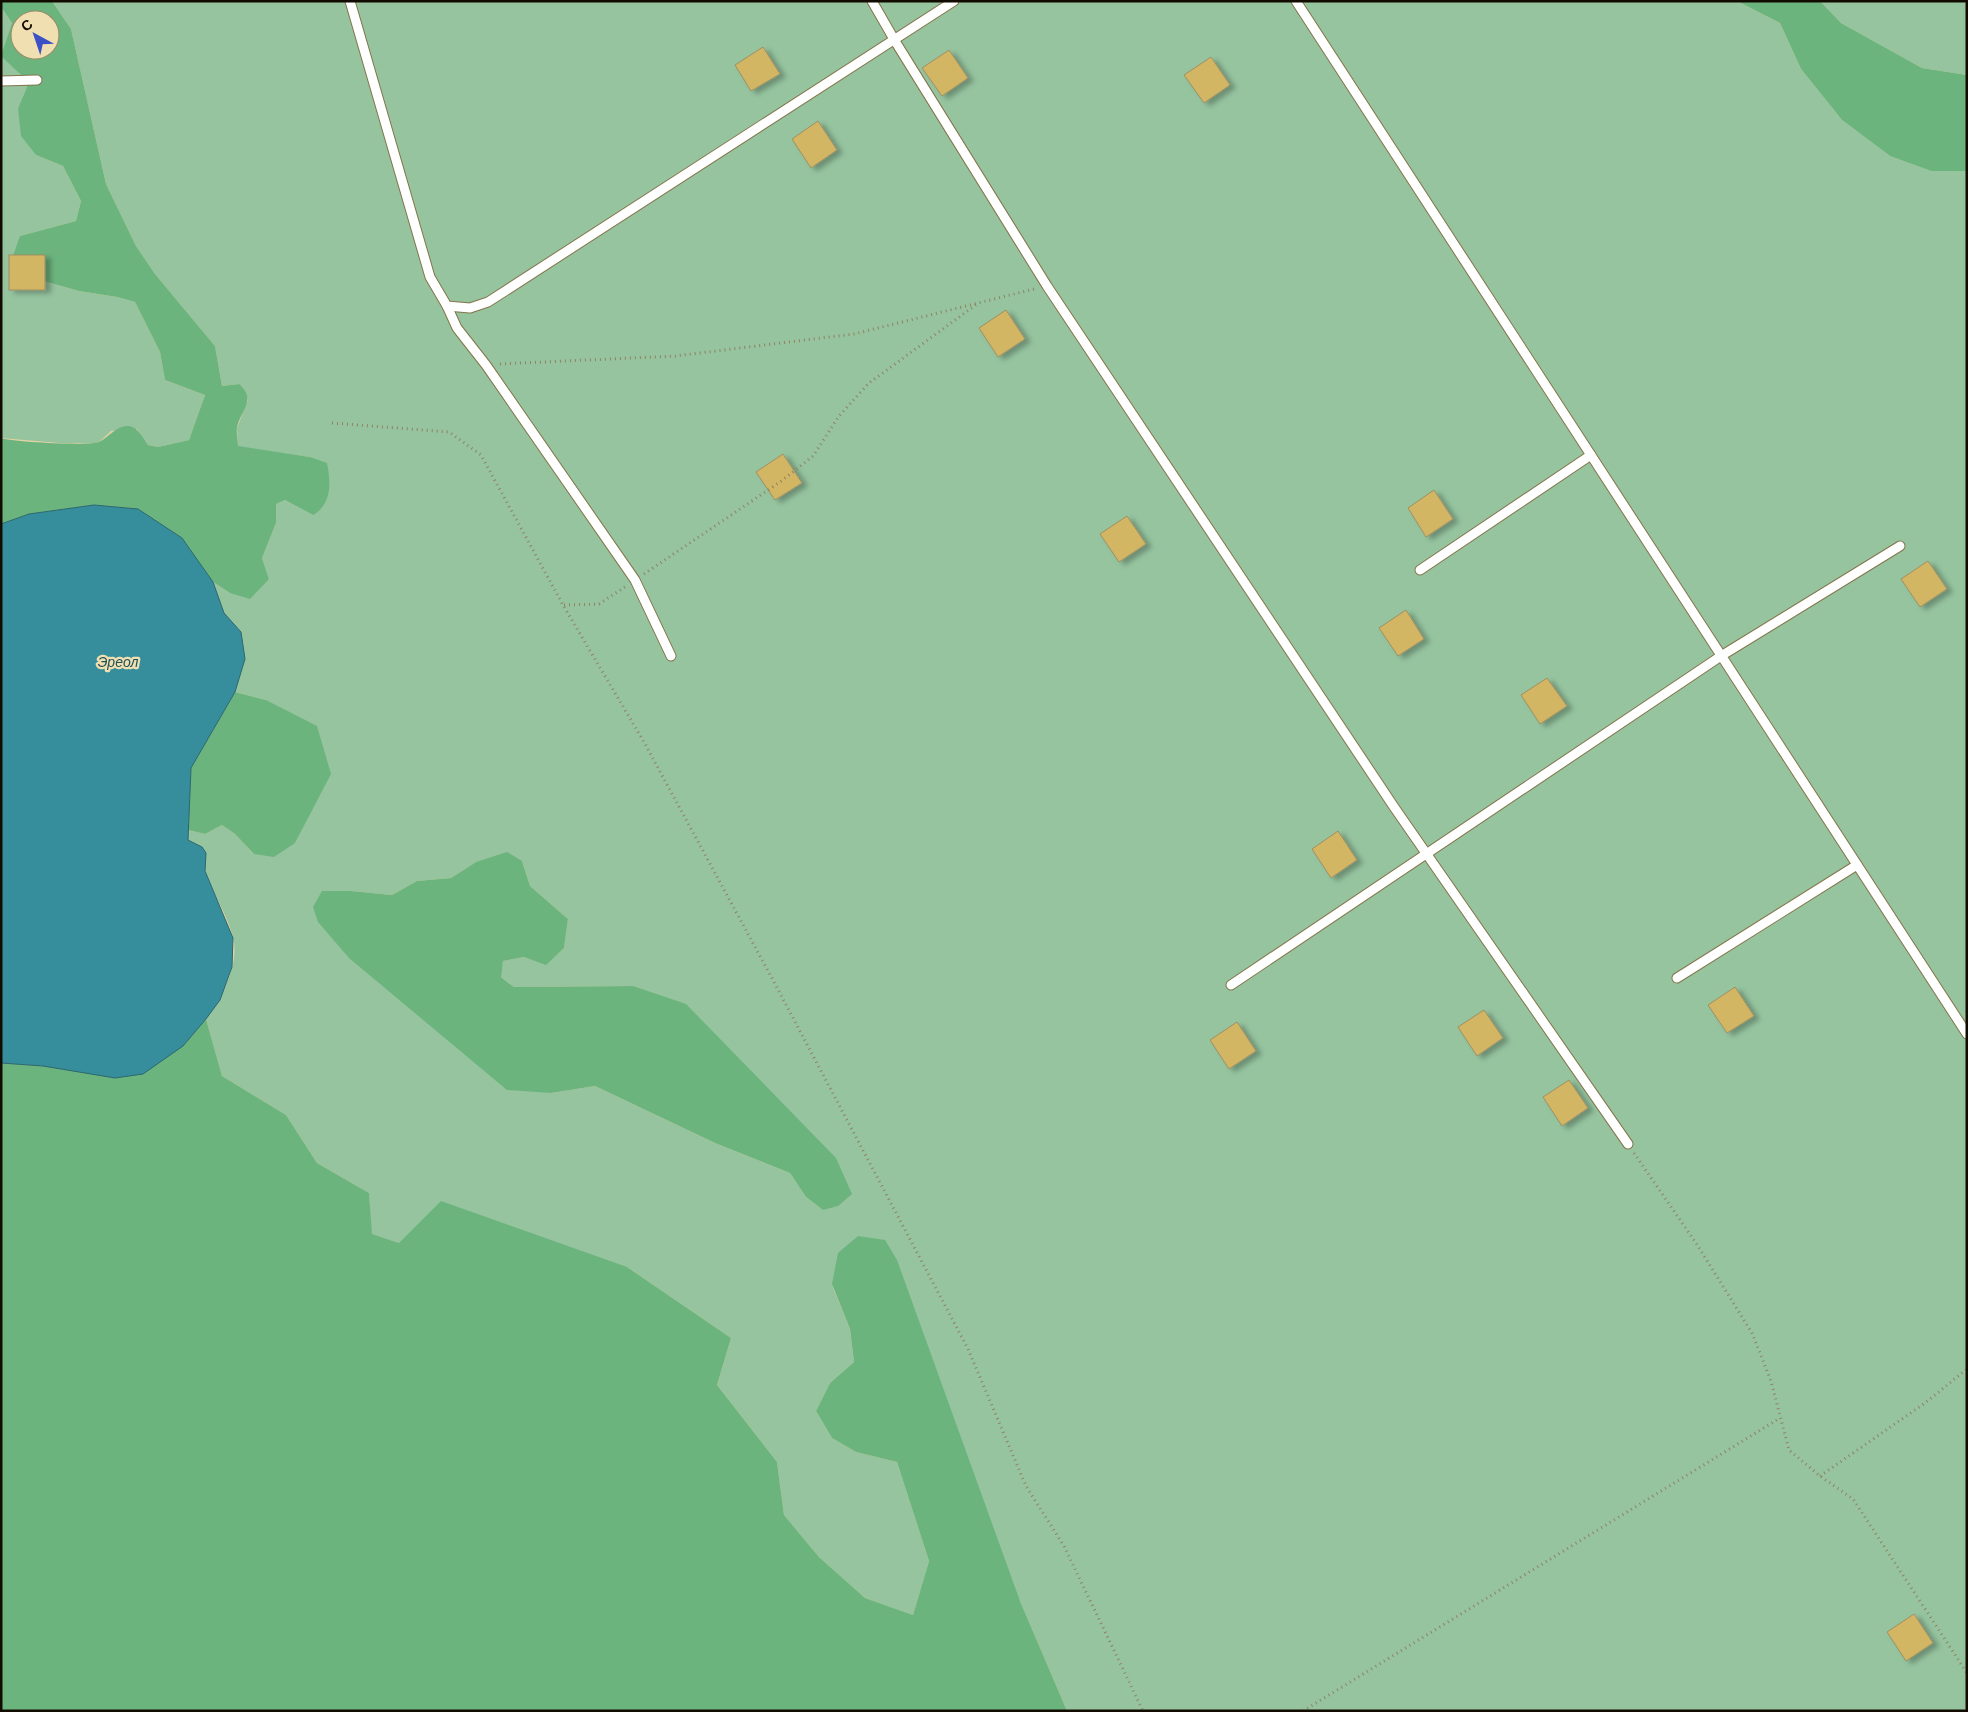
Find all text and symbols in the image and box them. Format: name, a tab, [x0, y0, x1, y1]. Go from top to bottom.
north arrow	[10, 10, 60, 60]
text: С	[17, 15, 36, 35]
water label: Эреол	[98, 653, 138, 671]

